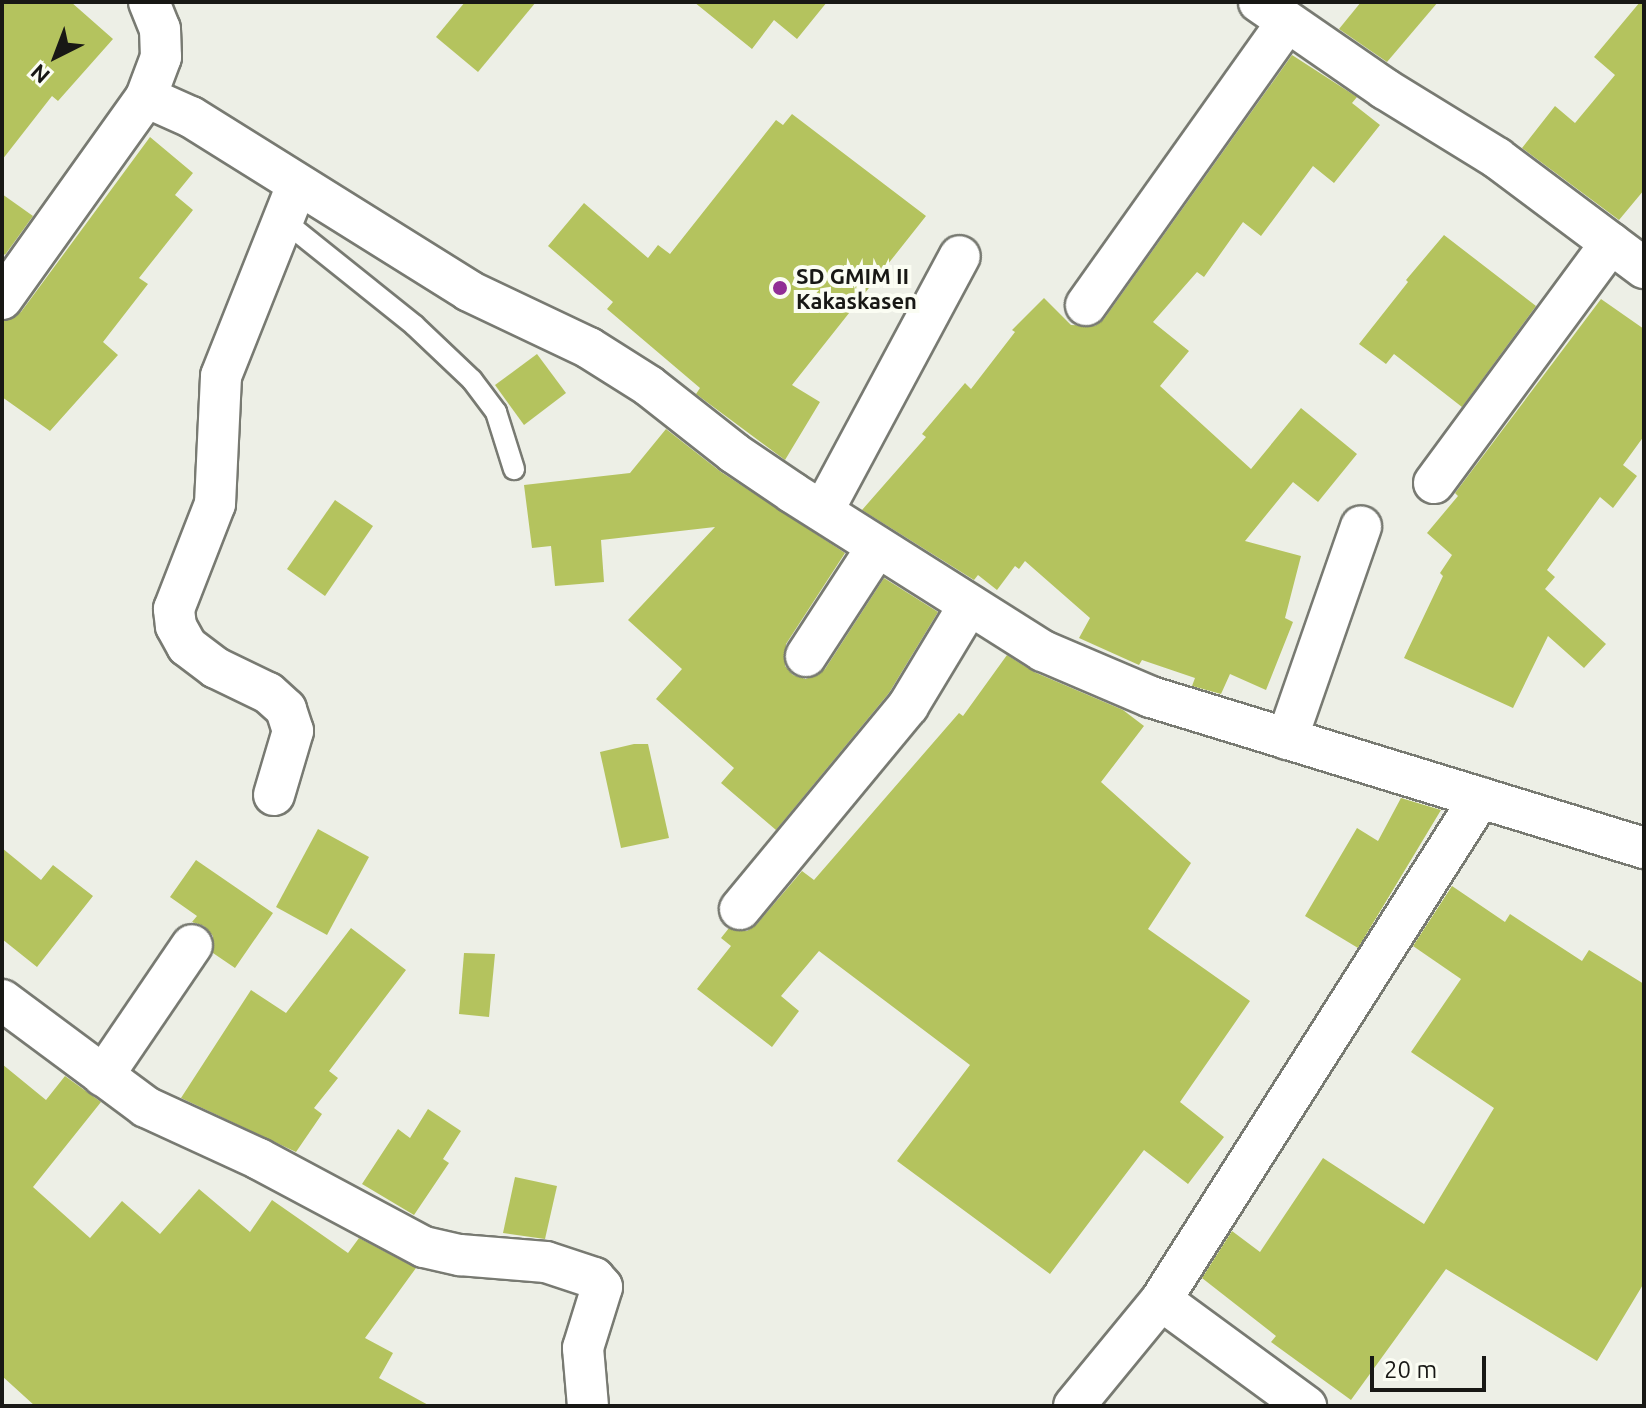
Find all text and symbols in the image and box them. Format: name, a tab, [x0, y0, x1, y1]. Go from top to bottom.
north arrow	[16, 16, 96, 96]
text: N	[25, 59, 54, 89]
place label: SD GMIM II Kakaskasen	[796, 262, 917, 314]
marker: SD GMIM II Kakaskasen	[771, 279, 789, 297]
scale bar	[1374, 1340, 1490, 1390]
text: 20 m	[1384, 1356, 1437, 1383]

